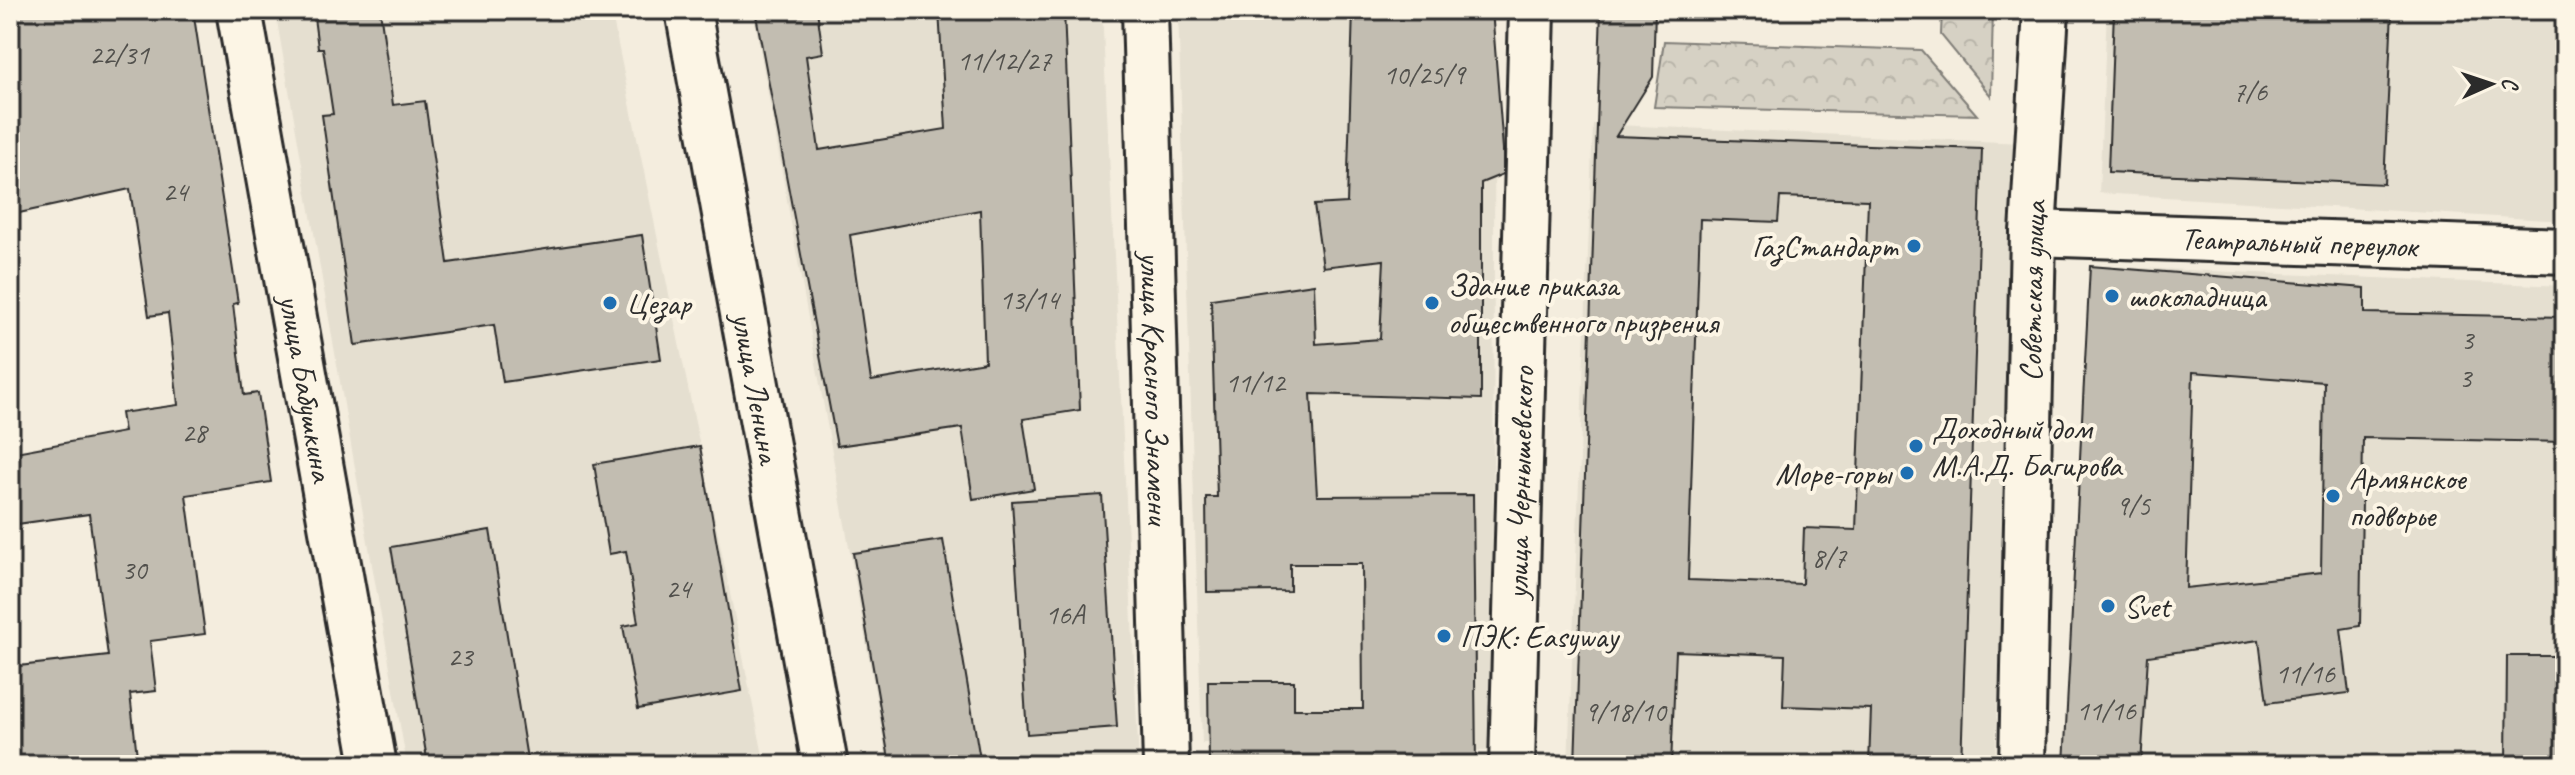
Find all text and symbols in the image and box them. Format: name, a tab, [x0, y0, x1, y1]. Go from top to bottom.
house number: 22/31	[89, 37, 150, 72]
house number: 11/12/27	[957, 43, 1052, 78]
north arrow	[2451, 44, 2531, 124]
house number: 10/25/9	[1383, 57, 1467, 92]
house number: 7/6	[2233, 74, 2269, 109]
text: С	[2496, 77, 2524, 92]
house number: 24	[162, 174, 190, 209]
street label: Советская улица	[2010, 198, 2056, 382]
street label: Театральный переулок	[2180, 218, 2421, 267]
place label: ГазСтандарт	[1752, 226, 1899, 267]
marker: ГазСтандарт	[1905, 237, 1923, 255]
street label: улица Красного Знамени	[1131, 249, 1179, 527]
place label: Здание приказа общественного призрения	[1448, 265, 1720, 343]
place label: шоколадница	[2128, 276, 2268, 317]
house number: 13/14	[999, 282, 1061, 317]
place label: Цезар	[626, 283, 693, 324]
marker: шоколадница	[2103, 287, 2121, 305]
street label: улица Бабушкина	[269, 290, 343, 487]
marker: Цезар	[601, 294, 619, 312]
marker: Здание приказа общественного призрения	[1423, 294, 1441, 312]
street label: улица Ленина	[722, 307, 790, 469]
house number: 3	[2461, 322, 2476, 357]
house number: 3	[2459, 360, 2474, 395]
house number: 11/12	[1225, 365, 1287, 400]
street label: улица Чернышевского	[1496, 365, 1544, 602]
place label: Доходный дом М.А.Д. Багирова	[1932, 408, 2124, 486]
house number: 28	[181, 415, 209, 450]
marker: Доходный дом М.А.Д. Багирова	[1907, 437, 1925, 455]
place label: Море-горы	[1775, 453, 1893, 494]
place label: Армянское подворье	[2349, 458, 2468, 536]
marker: Море-горы	[1898, 464, 1916, 482]
marker: Армянское подворье	[2324, 487, 2342, 505]
house number: 9/5	[2116, 488, 2152, 523]
house number: 8/7	[1812, 540, 1848, 575]
house number: 30	[121, 552, 149, 587]
house number: 24	[665, 571, 693, 606]
place label: Svet	[2124, 586, 2173, 627]
house number: 16А	[1045, 597, 1087, 632]
marker: Svet	[2099, 597, 2117, 615]
place label: ПЭК: Easyway	[1460, 616, 1621, 657]
marker: ПЭК: Easyway	[1435, 627, 1453, 645]
house number: 23	[447, 639, 475, 674]
house number: 11/16	[2275, 656, 2336, 691]
house number: 11/16	[2076, 693, 2137, 728]
house number: 9/18/10	[1584, 694, 1668, 729]

